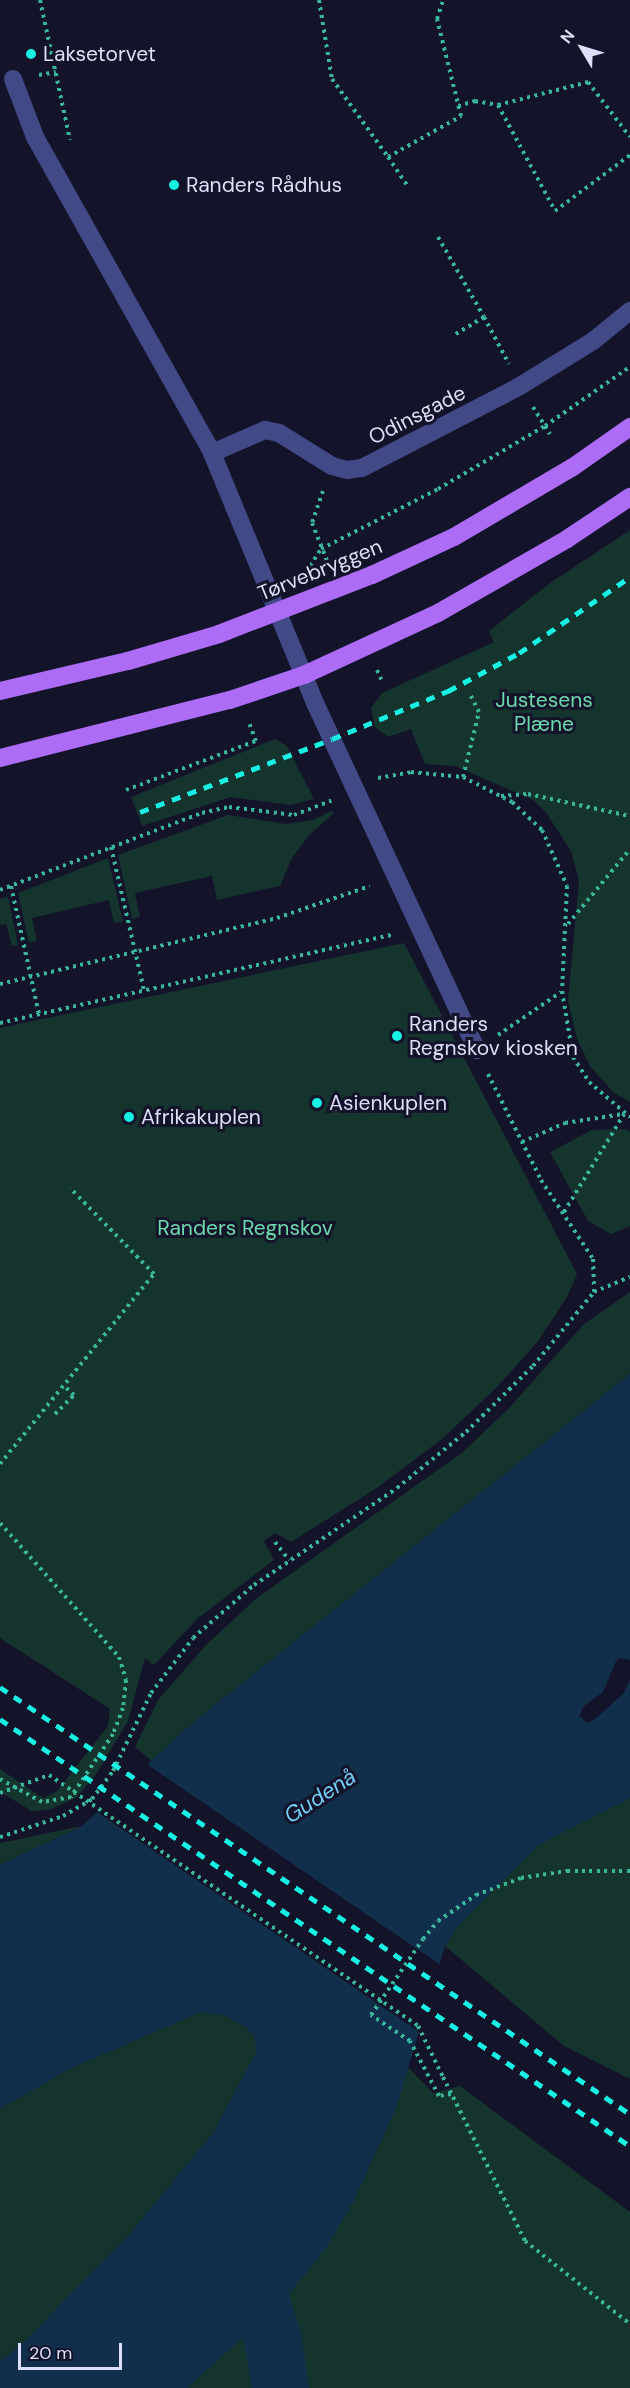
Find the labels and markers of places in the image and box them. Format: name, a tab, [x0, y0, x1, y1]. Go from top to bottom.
place label: Laksetorvet	[43, 41, 156, 67]
marker: Laksetorvet	[24, 47, 38, 61]
place label: Randers Rådhus	[186, 172, 342, 198]
marker: Randers Rådhus	[167, 178, 181, 192]
place label: Randers Regnskov kiosken	[409, 1011, 578, 1061]
marker: Randers Regnskov kiosken	[390, 1029, 404, 1043]
place label: Asienkuplen	[329, 1090, 447, 1116]
marker: Asienkuplen	[310, 1096, 324, 1110]
place label: Afrikakuplen	[141, 1104, 261, 1130]
marker: Afrikakuplen	[122, 1110, 136, 1124]

